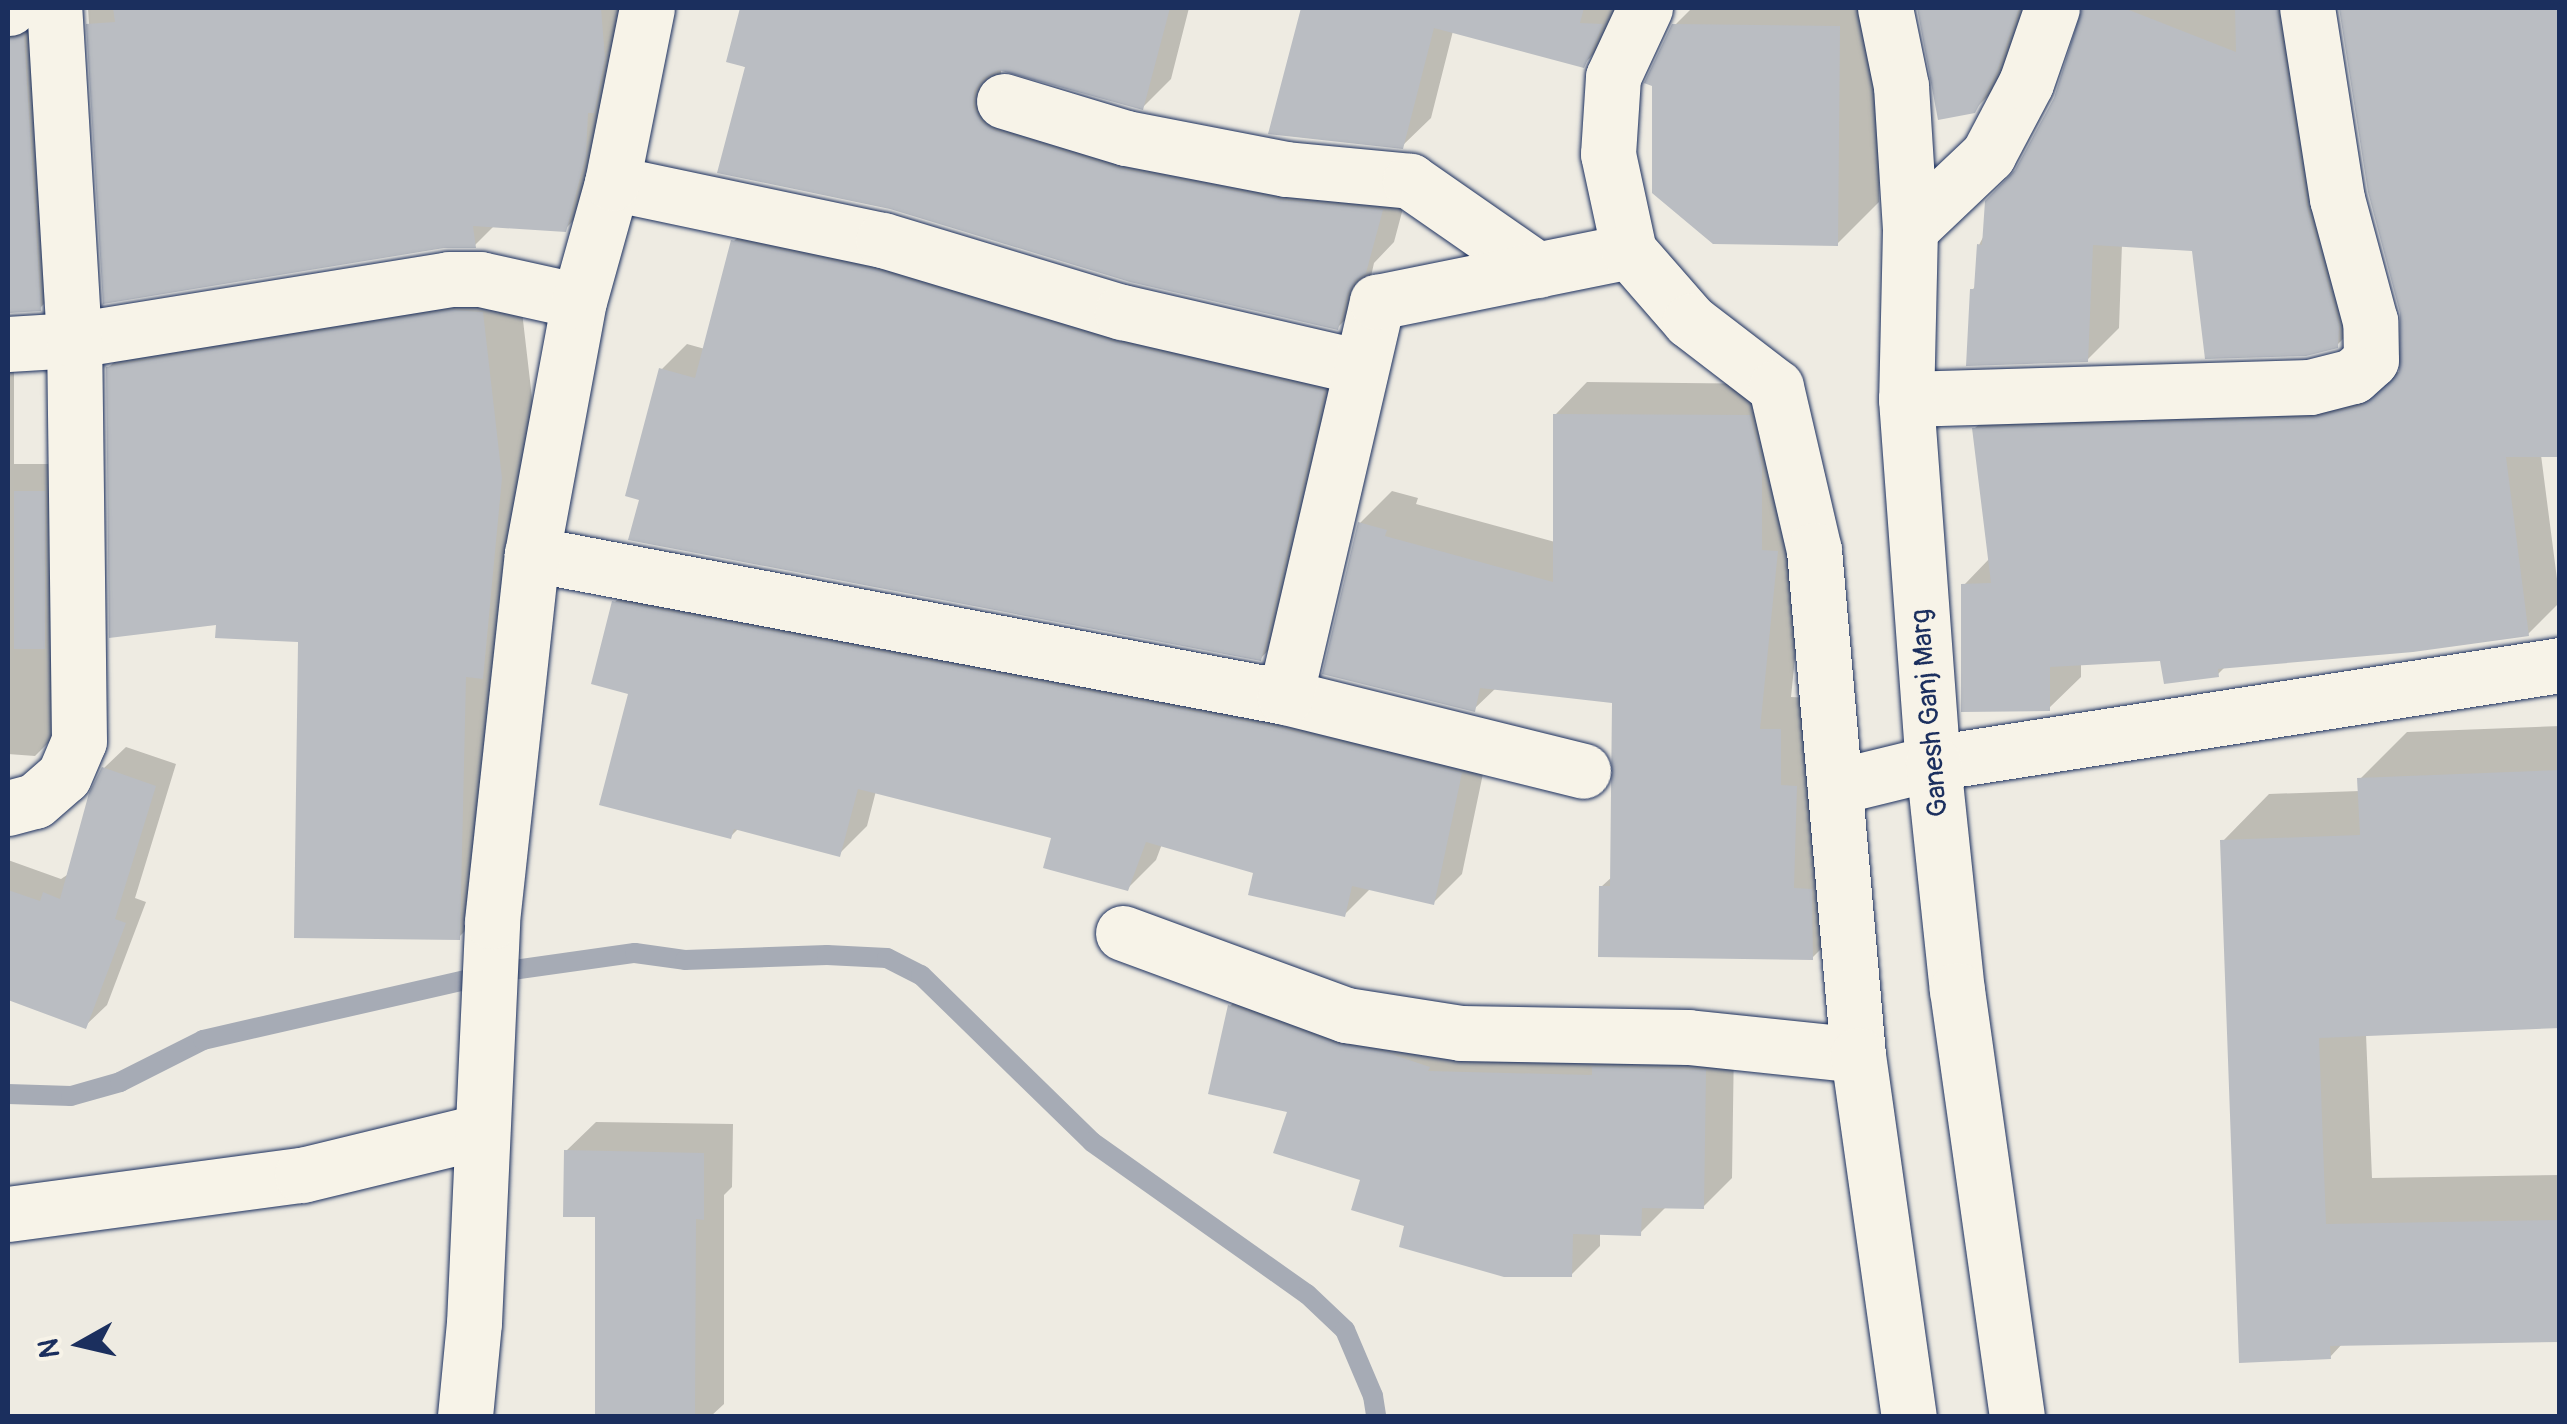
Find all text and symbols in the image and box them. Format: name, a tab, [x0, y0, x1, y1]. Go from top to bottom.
street label: Ganesh Ganj Marg	[1904, 608, 1956, 818]
north arrow	[30, 1294, 130, 1394]
text: N	[31, 1336, 68, 1360]

